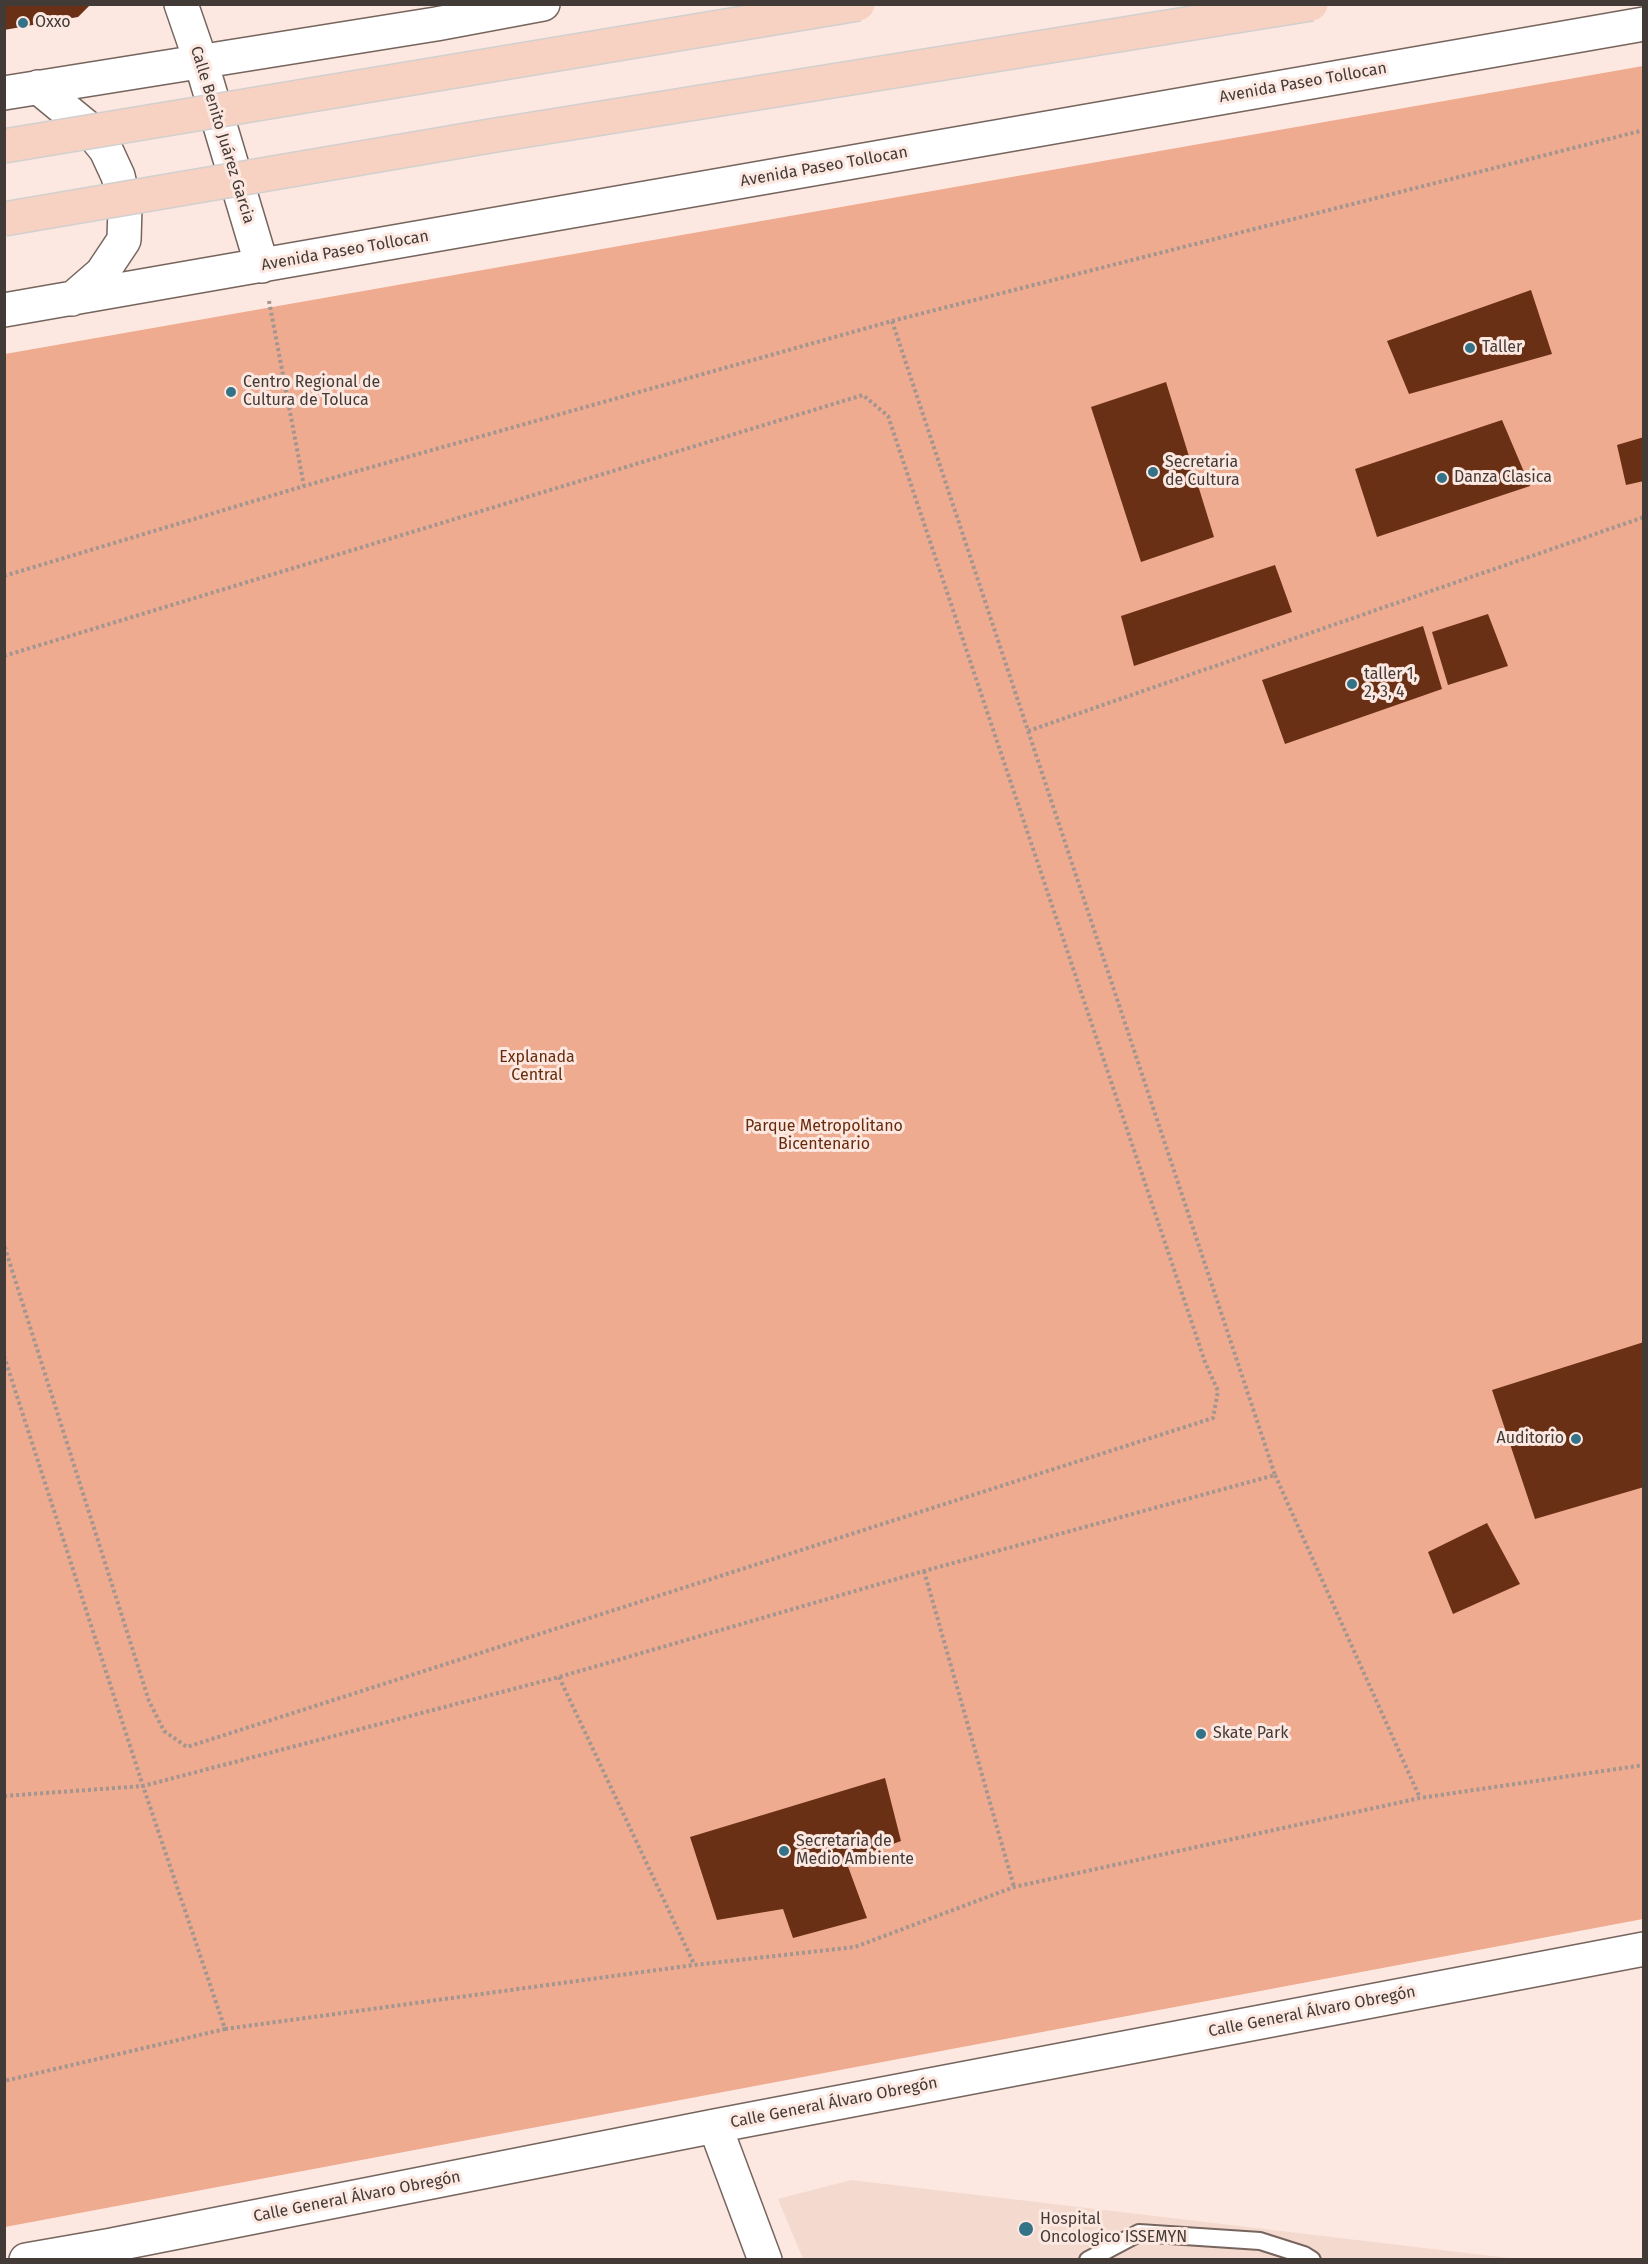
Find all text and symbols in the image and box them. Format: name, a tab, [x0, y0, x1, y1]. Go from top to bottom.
place label: Oxxo	[35, 13, 71, 33]
marker: Oxxo	[16, 16, 30, 30]
street label: Calle Benito Juárez Garcia	[186, 44, 258, 226]
street label: Avenida Paseo Tollocan	[1218, 59, 1388, 107]
street label: Avenida Paseo Tollocan	[739, 143, 909, 191]
street label: Avenida Paseo Tollocan	[260, 227, 430, 275]
place label: Taller	[1482, 338, 1522, 358]
marker: Taller	[1463, 341, 1477, 355]
place label: Centro Regional de Cultura de Toluca	[243, 373, 380, 411]
marker: Centro Regional de Cultura de Toluca	[224, 385, 238, 399]
place label: Secretaria de Cultura	[1165, 453, 1240, 491]
marker: Secretaria de Cultura	[1146, 465, 1160, 479]
place label: Danza Clasica	[1454, 468, 1552, 488]
marker: Danza Clasica	[1435, 471, 1449, 485]
place label: taller 1, 2, 3, 4	[1364, 665, 1417, 703]
marker: taller 1, 2, 3, 4	[1345, 677, 1359, 691]
park label: Explanada Central	[499, 1048, 575, 1086]
park label: Parque Metropolitano Bicentenario	[745, 1117, 903, 1155]
place label: Auditorio	[1497, 1429, 1564, 1449]
marker: Auditorio	[1569, 1432, 1583, 1446]
place label: Skate Park	[1213, 1724, 1288, 1744]
marker: Skate Park	[1194, 1727, 1208, 1741]
place label: Secretaria de Medio Ambiente	[796, 1832, 914, 1870]
marker: Secretaria de Medio Ambiente	[777, 1844, 791, 1858]
street label: Calle General Álvaro Obregón	[1207, 1982, 1417, 2042]
street label: Calle General Álvaro Obregón	[729, 2073, 939, 2133]
street label: Calle General Álvaro Obregón	[252, 2167, 462, 2227]
place label: Hospital Oncologico ISSEMYN	[1040, 2210, 1187, 2248]
marker: Hospital Oncologico ISSEMYN	[1017, 2220, 1035, 2238]

